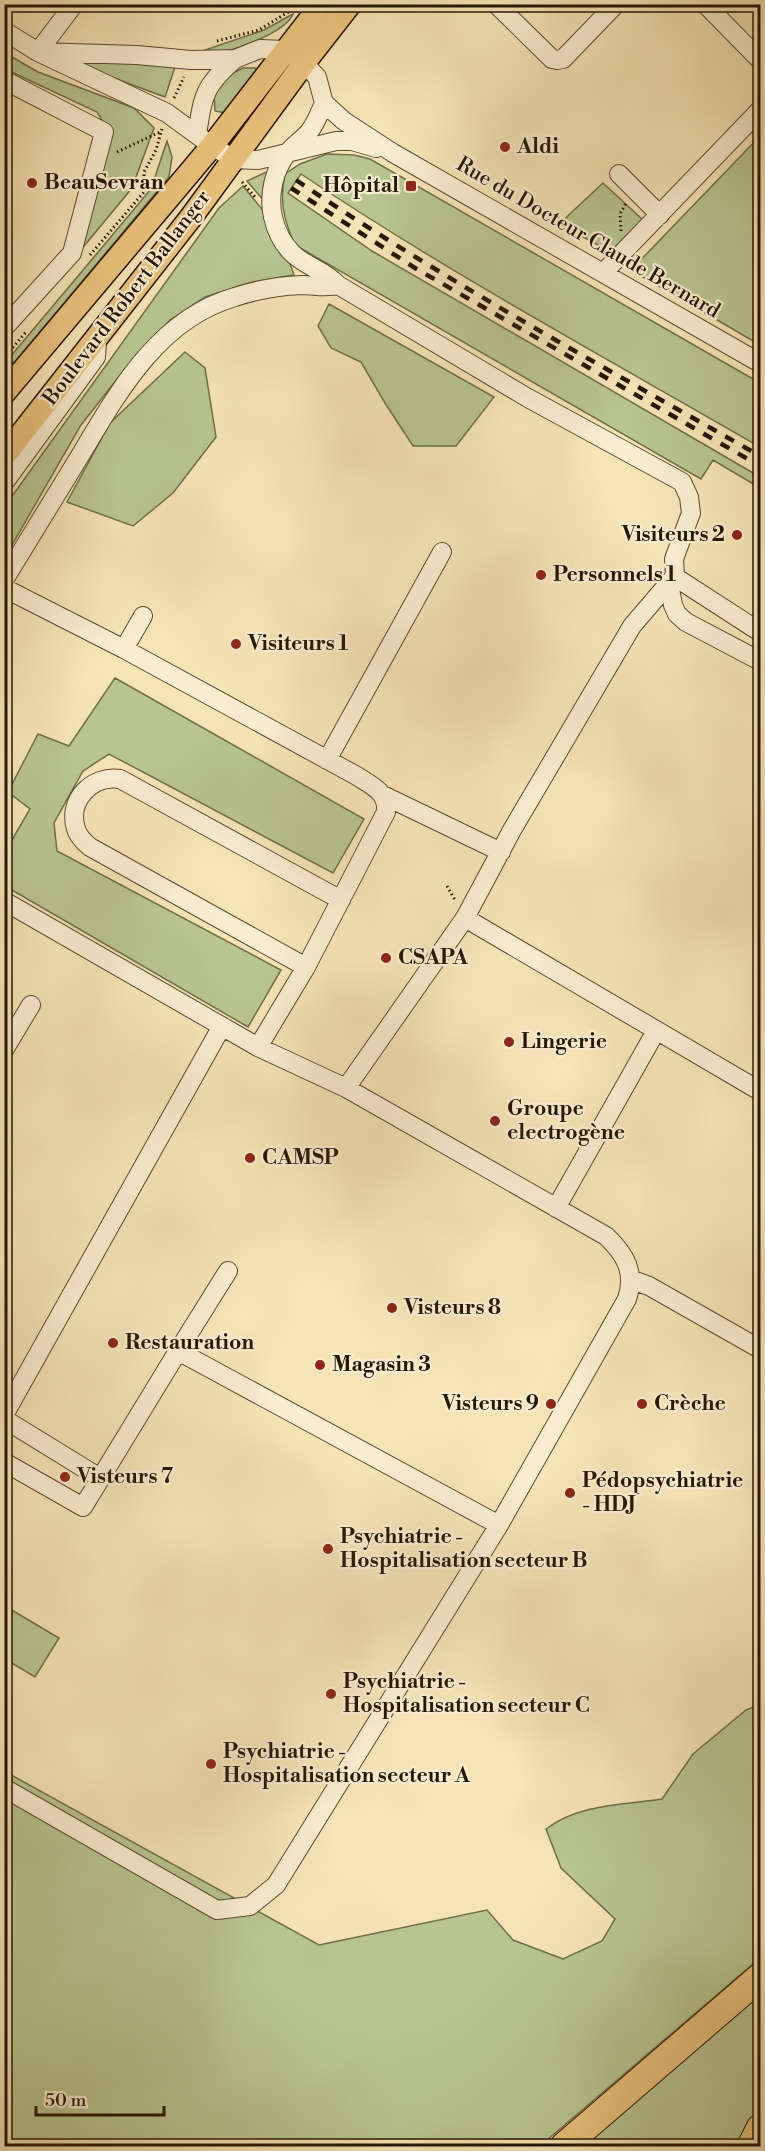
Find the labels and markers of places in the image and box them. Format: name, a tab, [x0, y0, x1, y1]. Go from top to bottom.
place label: Aldi	[516, 134, 559, 160]
marker: Aldi	[498, 140, 512, 154]
place label: BeauSevran	[44, 170, 164, 196]
place label: Hôpital	[323, 173, 399, 199]
marker: BeauSevran	[25, 176, 39, 190]
marker: Hôpital	[404, 179, 418, 193]
place label: Visiteurs 2	[621, 522, 725, 548]
marker: Visiteurs 2	[730, 528, 744, 542]
place label: Personnels 1	[553, 562, 676, 588]
marker: Personnels 1	[534, 568, 548, 582]
place label: Visiteurs 1	[247, 631, 348, 657]
marker: Visiteurs 1	[229, 637, 243, 651]
place label: CSAPA	[398, 945, 469, 971]
marker: CSAPA	[379, 951, 393, 965]
place label: Lingerie	[521, 1029, 607, 1055]
marker: Lingerie	[502, 1035, 516, 1049]
place label: Groupe electrogène	[507, 1096, 625, 1146]
marker: Groupe electrogène	[488, 1114, 502, 1128]
place label: CAMSP	[262, 1145, 339, 1171]
marker: CAMSP	[243, 1151, 257, 1165]
place label: Visteurs 8	[403, 1295, 501, 1321]
marker: Visteurs 8	[385, 1301, 399, 1315]
place label: Restauration	[125, 1330, 254, 1356]
marker: Restauration	[106, 1336, 120, 1350]
place label: Magasin 3	[332, 1352, 431, 1378]
marker: Magasin 3	[313, 1358, 327, 1372]
place label: Visteurs 9	[441, 1391, 539, 1417]
place label: Crèche	[654, 1391, 726, 1417]
marker: Visteurs 9	[544, 1397, 558, 1411]
marker: Crèche	[635, 1397, 649, 1411]
place label: Visteurs 7	[76, 1464, 174, 1490]
place label: Pédopsychiatrie - HDJ	[582, 1468, 743, 1518]
marker: Visteurs 7	[58, 1470, 72, 1484]
marker: Pédopsychiatrie - HDJ	[563, 1486, 577, 1500]
place label: Psychiatrie - Hospitalisation secteur B	[340, 1524, 587, 1574]
marker: Psychiatrie - Hospitalisation secteur B	[321, 1542, 335, 1556]
place label: Psychiatrie - Hospitalisation secteur C	[343, 1669, 590, 1719]
marker: Psychiatrie - Hospitalisation secteur C	[324, 1687, 338, 1701]
place label: Psychiatrie - Hospitalisation secteur A	[223, 1739, 471, 1789]
marker: Psychiatrie - Hospitalisation secteur A	[204, 1757, 218, 1771]

